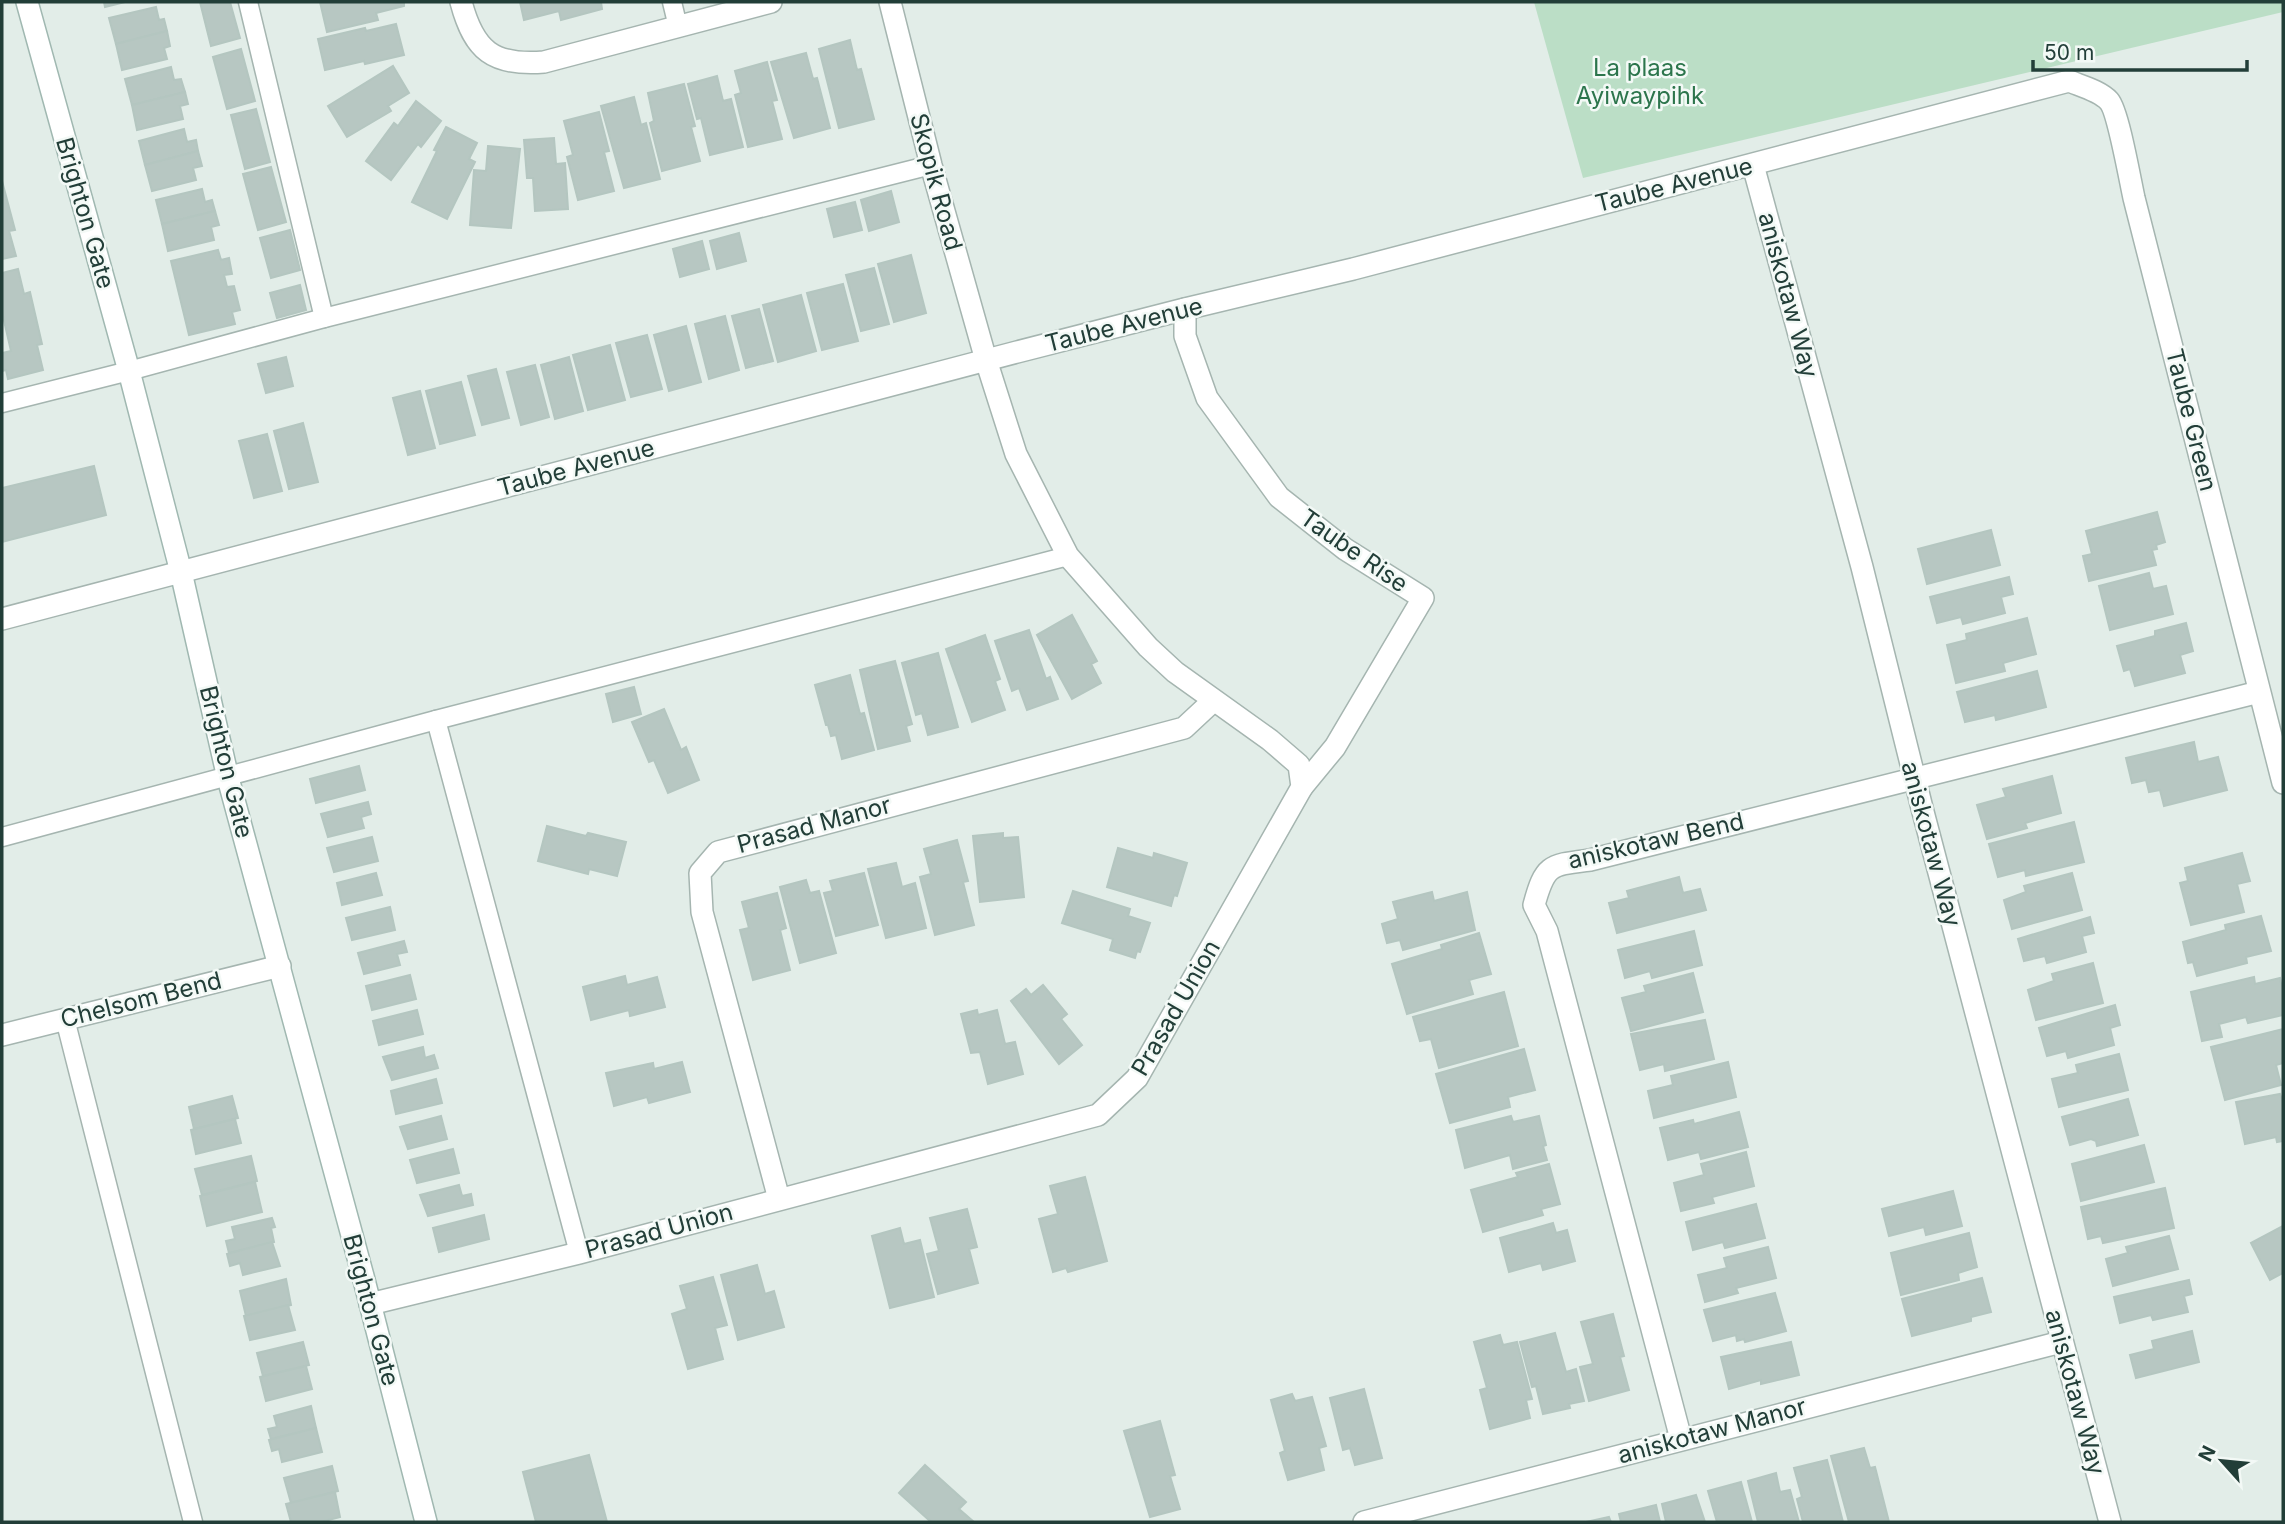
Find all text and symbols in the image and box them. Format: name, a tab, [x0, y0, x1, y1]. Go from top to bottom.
scale bar	[2033, 28, 2246, 72]
text: 50 m	[2044, 40, 2094, 65]
park label: La plaas Ayiwaypihk	[1576, 53, 1704, 110]
street label: Skopik Road	[904, 110, 969, 254]
street label: Brighton Gate	[50, 134, 121, 292]
street label: Taube Avenue	[1592, 151, 1756, 218]
street label: aniskotaw Way	[1752, 209, 1824, 381]
street label: Taube Avenue	[1042, 291, 1206, 358]
street label: Taube Green	[2160, 346, 2223, 494]
street label: Taube Avenue	[494, 433, 657, 502]
street label: Taube Rise	[1295, 503, 1414, 598]
street label: Brighton Gate	[194, 683, 259, 841]
street label: aniskotaw Way	[1895, 758, 1967, 930]
street label: Prasad Manor	[734, 790, 894, 859]
street label: aniskotaw Bend	[1565, 806, 1747, 875]
street label: Prasad Union	[1125, 935, 1226, 1081]
street label: Chelsom Bend	[57, 965, 224, 1034]
street label: Prasad Union	[582, 1197, 736, 1264]
street label: Brighton Gate	[337, 1231, 406, 1389]
street label: aniskotaw Way	[2039, 1306, 2111, 1478]
street label: aniskotaw Manor	[1615, 1391, 1809, 1470]
north arrow	[2187, 1426, 2257, 1496]
text: N	[2194, 1442, 2221, 1465]

